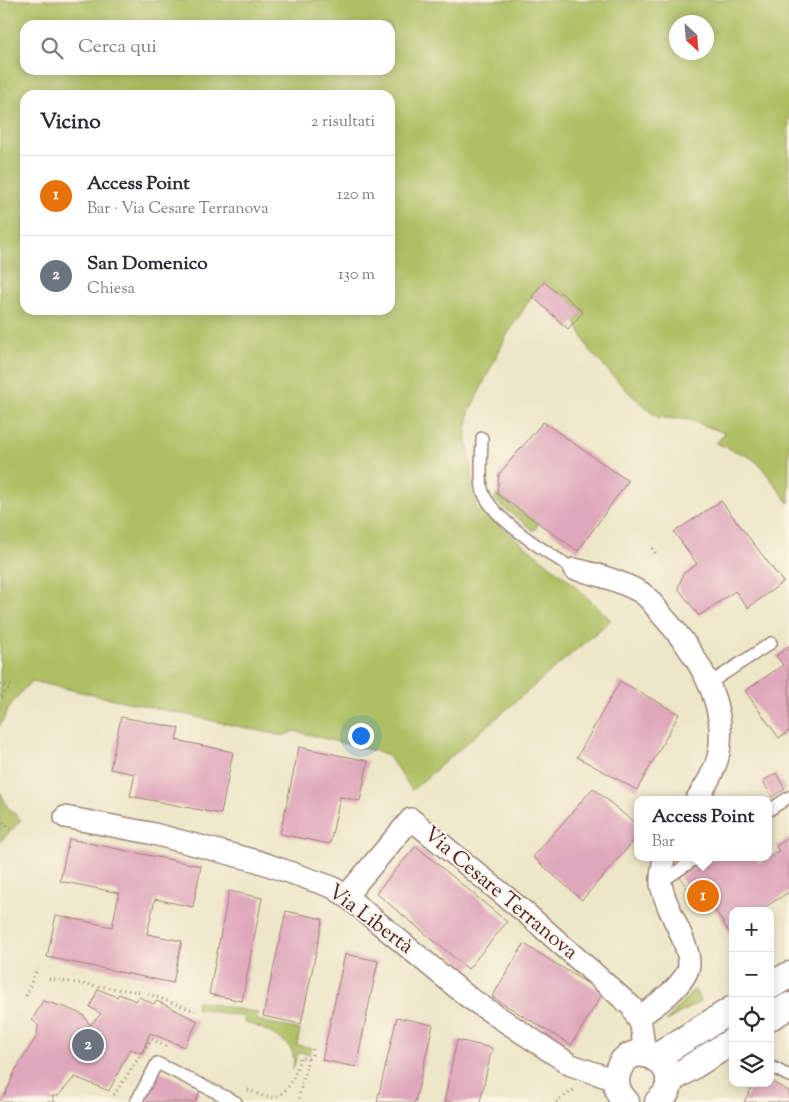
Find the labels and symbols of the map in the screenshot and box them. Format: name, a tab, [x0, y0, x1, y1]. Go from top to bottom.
north arrow	[669, 15, 714, 60]
your location	[348, 723, 374, 749]
street label: Via Cesare Terranova	[416, 820, 584, 968]
pin: 1	[687, 877, 719, 915]
street label: Via Libertà	[321, 878, 419, 962]
pin: 2	[72, 1026, 104, 1064]

